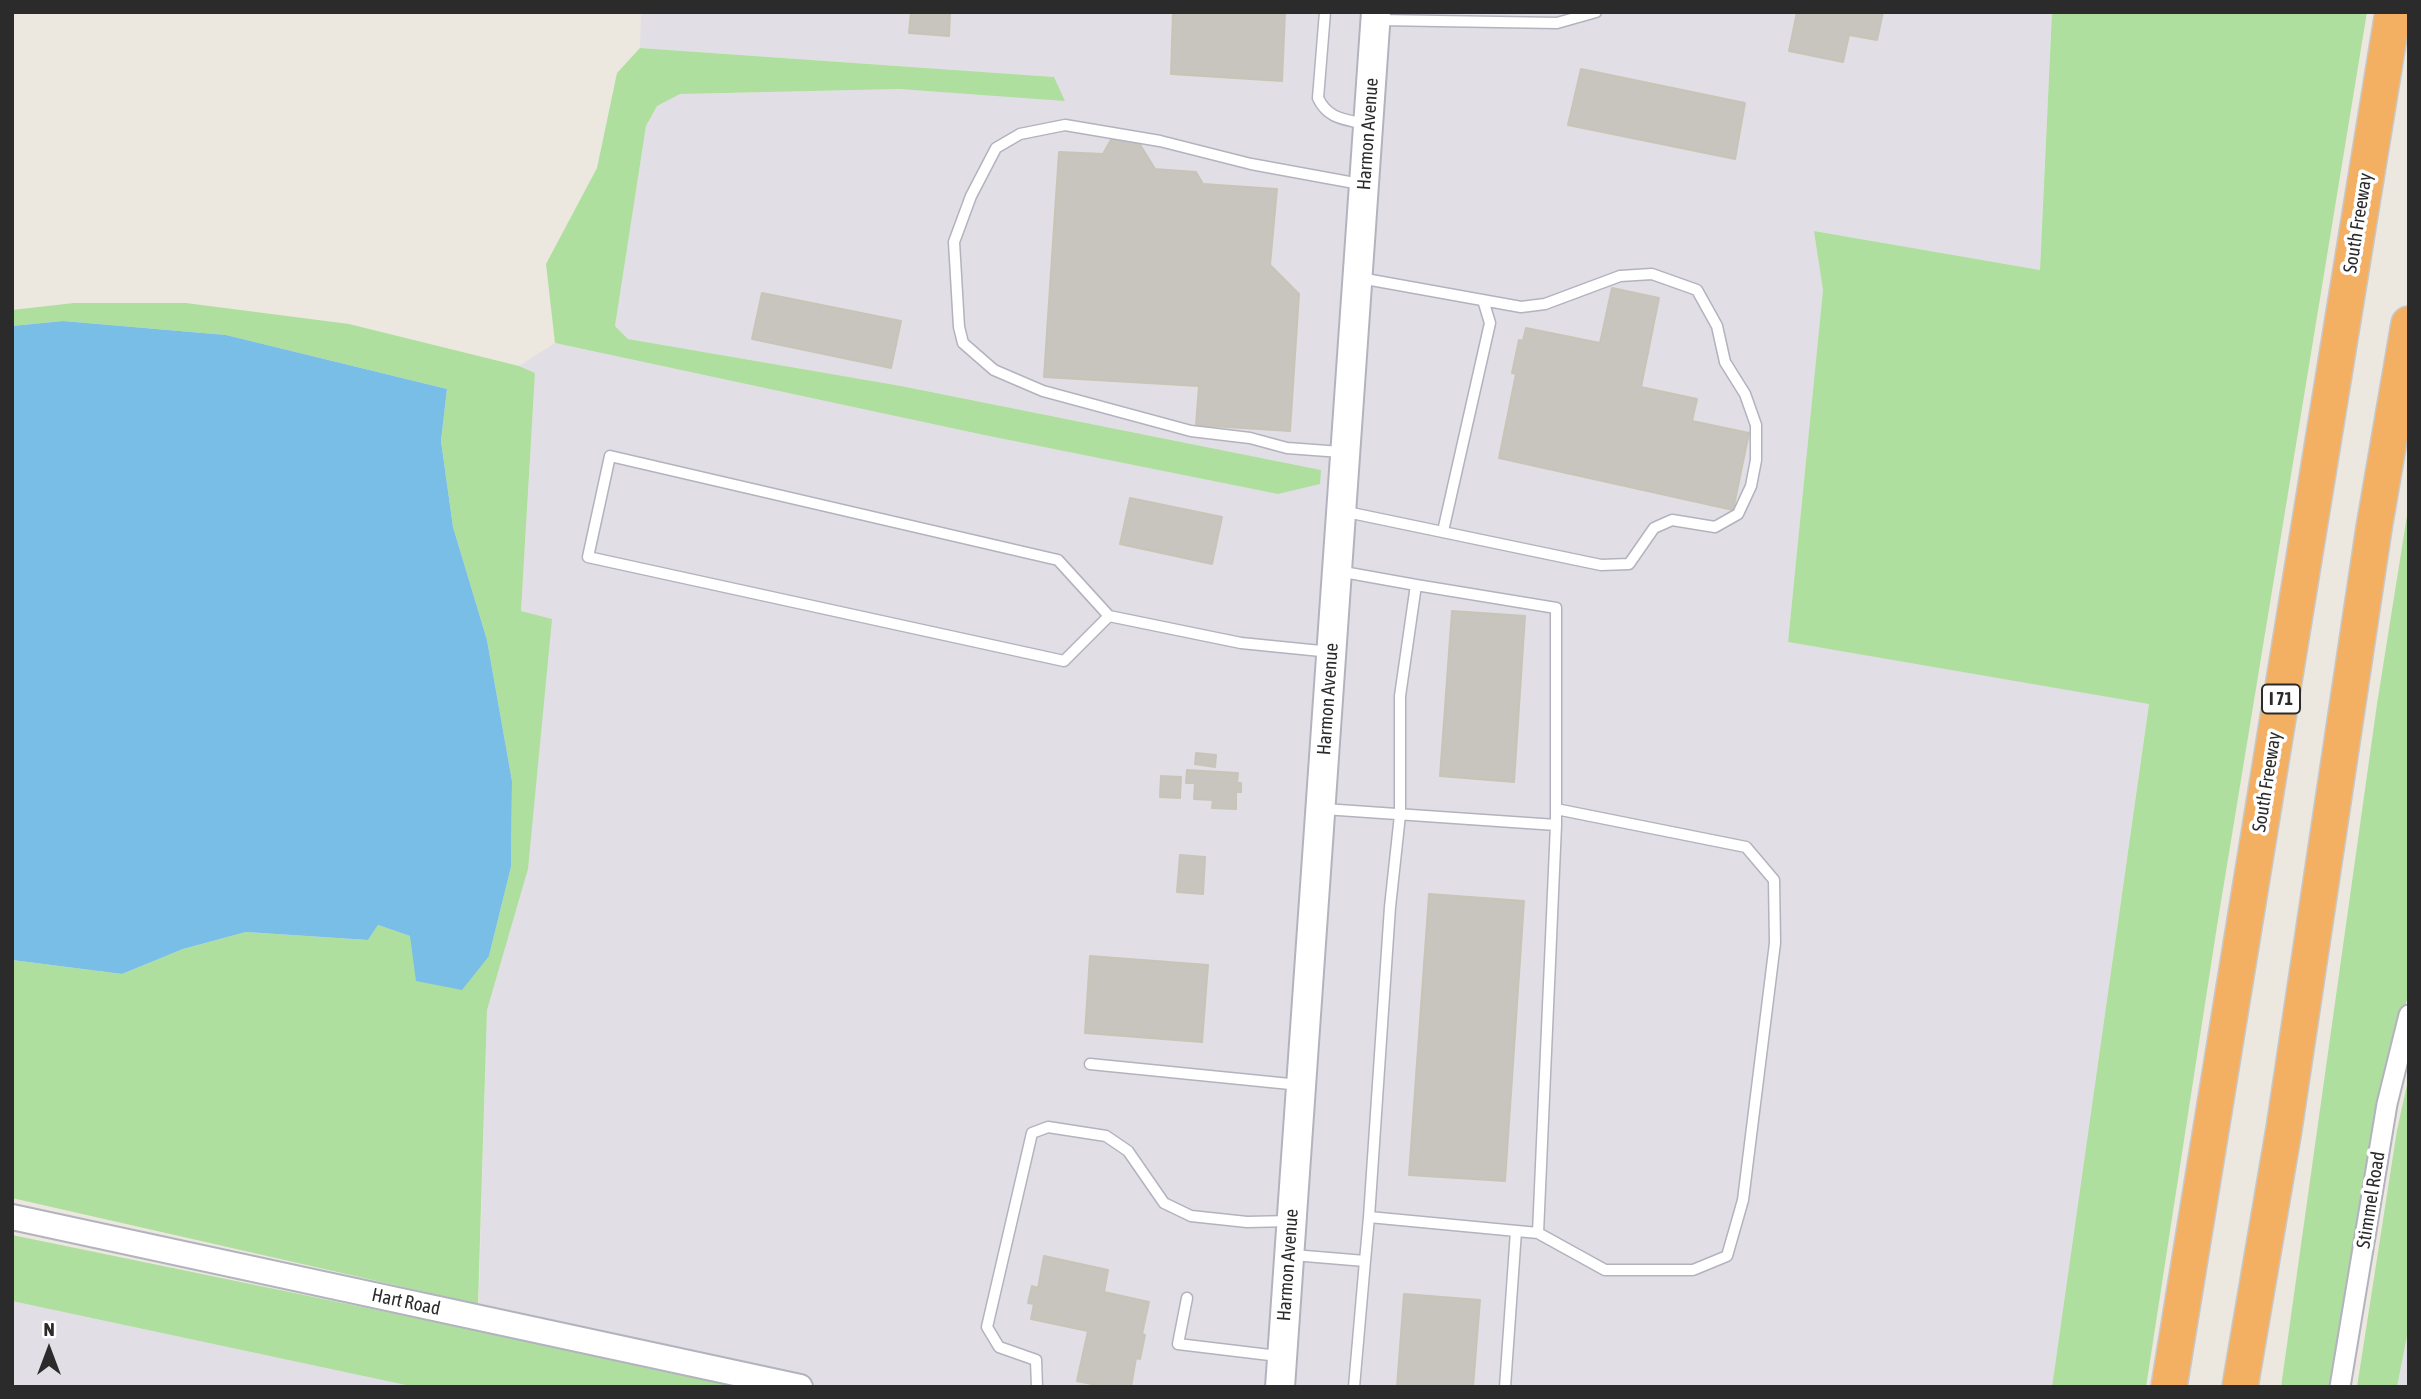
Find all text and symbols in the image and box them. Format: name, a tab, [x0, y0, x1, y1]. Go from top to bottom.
street label: Harmon Avenue	[1353, 77, 1383, 191]
street label: South Freeway	[2339, 171, 2377, 275]
street label: Harmon Avenue	[1313, 642, 1343, 756]
road number: I 71	[2262, 684, 2300, 714]
street label: South Freeway	[2248, 730, 2286, 834]
street label: Stimmel Road	[2352, 1150, 2390, 1250]
street label: Harmon Avenue	[1273, 1208, 1303, 1322]
street label: Hart Road	[370, 1284, 442, 1320]
north arrow	[14, 1315, 84, 1385]
text: N	[43, 1318, 55, 1340]

